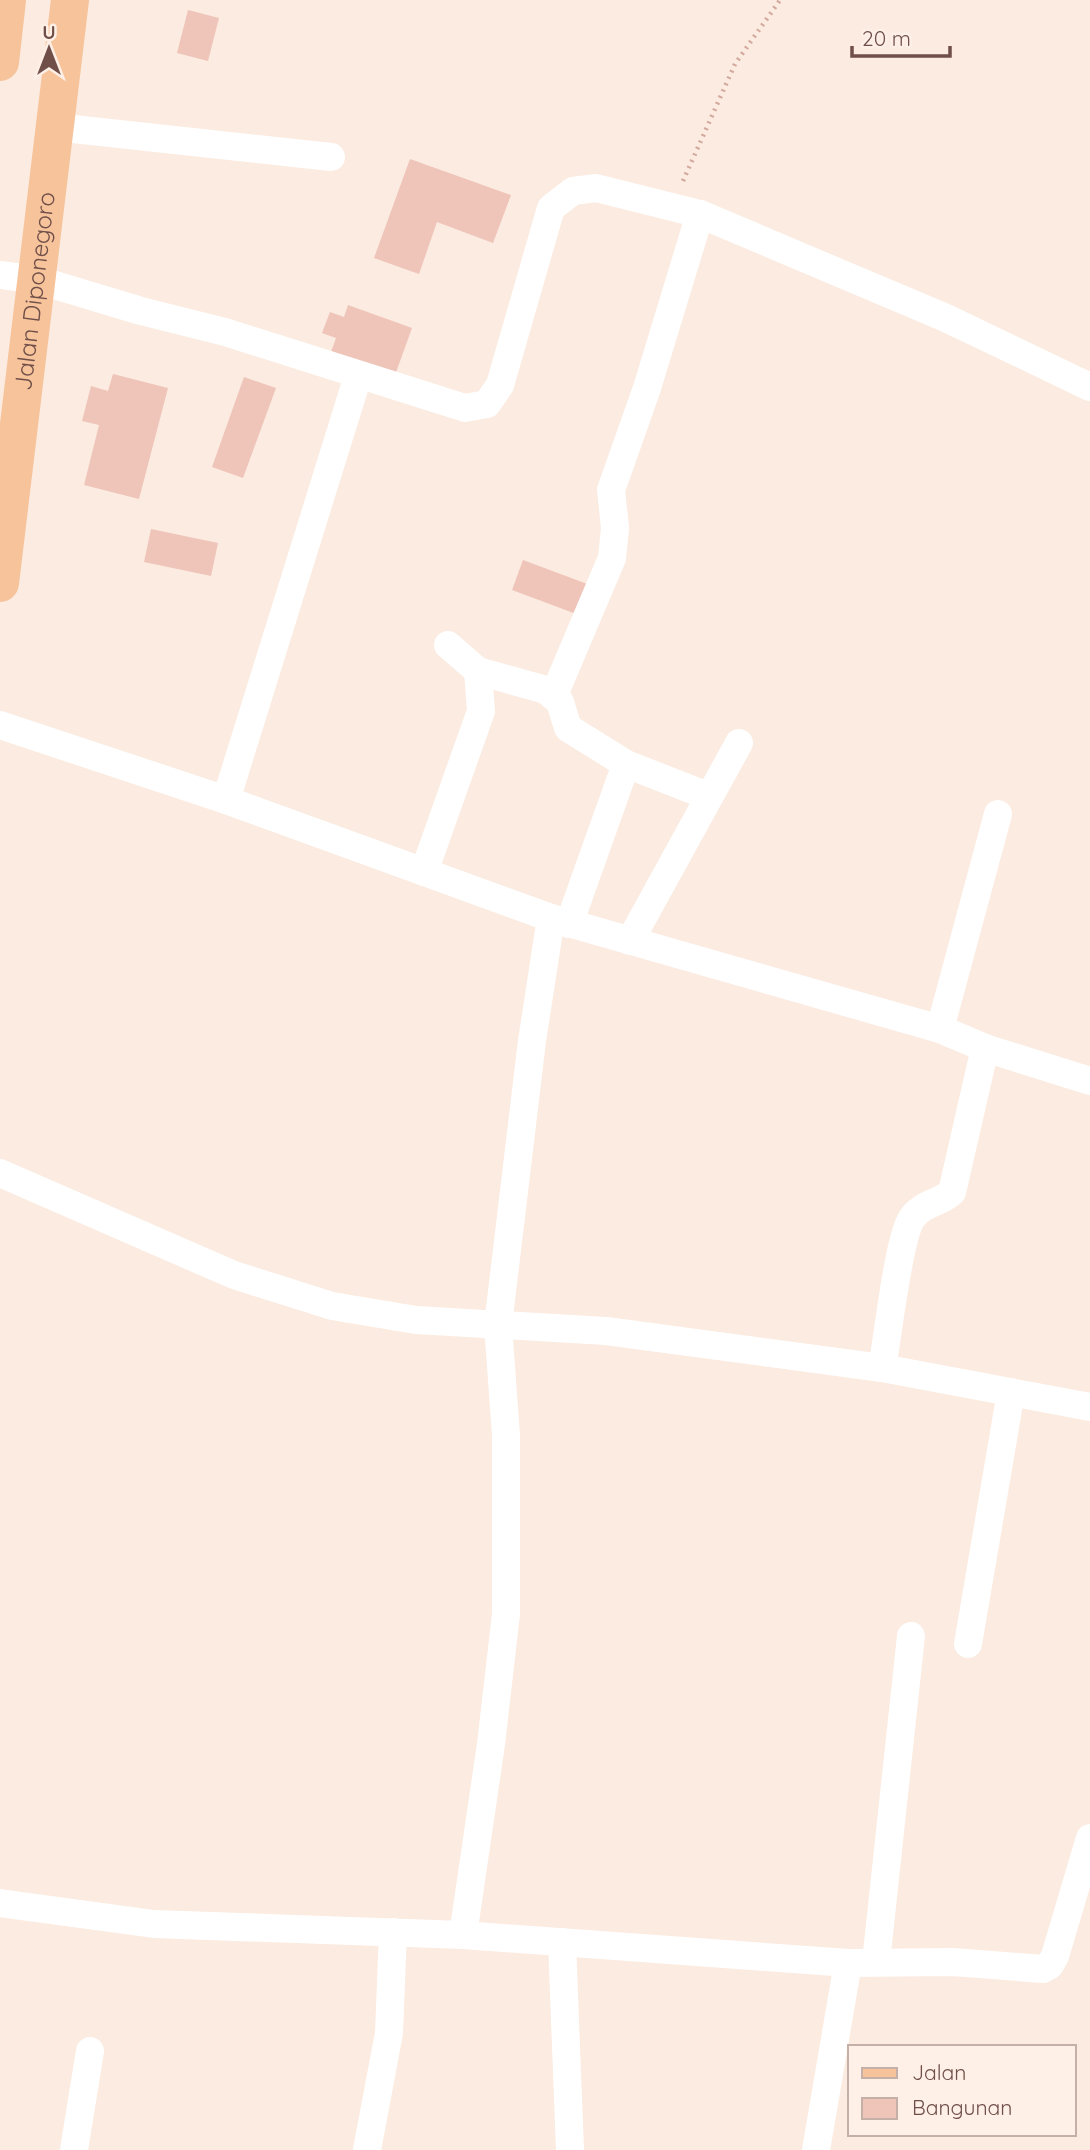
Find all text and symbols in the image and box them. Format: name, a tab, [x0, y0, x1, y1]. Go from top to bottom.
north arrow	[14, 14, 84, 84]
scale bar	[852, 14, 950, 58]
text: U	[42, 20, 56, 44]
text: 20 m	[862, 25, 911, 51]
street label: Jalan Diponegoro	[7, 190, 61, 392]
legend	[848, 2045, 1076, 2136]
text: Jalan	[912, 2059, 966, 2085]
text: Bangunan	[912, 2094, 1012, 2120]

